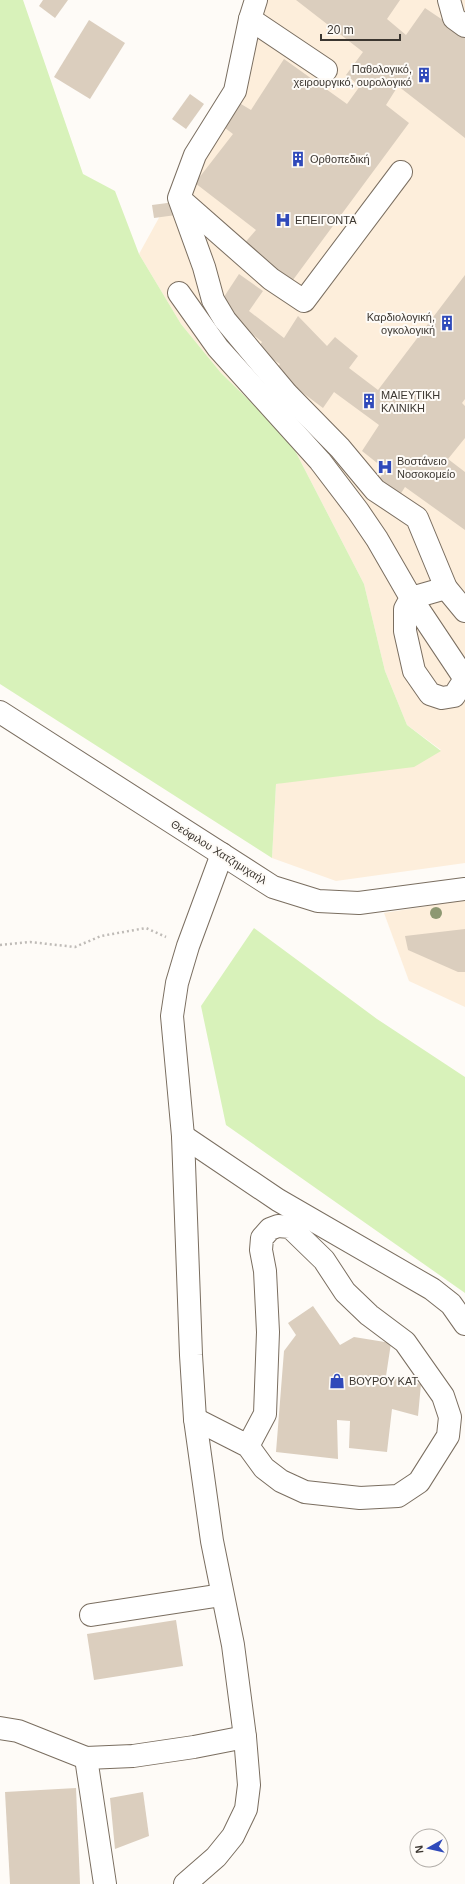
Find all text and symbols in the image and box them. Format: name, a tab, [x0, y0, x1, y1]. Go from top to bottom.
scale bar	[321, 16, 400, 42]
text: 20 m	[327, 23, 354, 37]
place label: Παθολογικό, χειρουργικό, ουρολογικό	[294, 63, 412, 88]
building icon: Παθολογικό, χειρουργικό, ουρολογικό	[415, 66, 433, 84]
building icon: Ορθοπεδική	[289, 150, 307, 168]
place label: Ορθοπεδική	[310, 153, 370, 165]
hospital icon: ΕΠΕΙΓΟΝΤΑ	[274, 211, 292, 229]
place label: ΕΠΕΙΓΟΝΤΑ	[295, 214, 357, 226]
place label: Καρδιολογική, ογκολογική	[367, 311, 435, 336]
building icon: Καρδιολογική, ογκολογική	[438, 314, 456, 332]
place label: ΜΑΙΕΥΤΙΚΗ ΚΛΙΝΙΚΗ	[381, 389, 440, 414]
building icon: ΜΑΙΕΥΤΙΚΗ ΚΛΙΝΙΚΗ	[360, 392, 378, 410]
place label: Βοστάνειο Νοσοκομείο	[397, 455, 455, 480]
hospital icon: Βοστάνειο Νοσοκομείο	[376, 458, 394, 476]
street label: Θεόφιλου Χατζημιχαήλ	[169, 818, 269, 887]
shop icon: ΒΟΥΡΟΥ ΚΑΤ	[328, 1372, 346, 1390]
place label: ΒΟΥΡΟΥ ΚΑΤ	[349, 1375, 418, 1387]
north arrow	[409, 1828, 449, 1868]
text: N	[413, 1845, 426, 1854]

